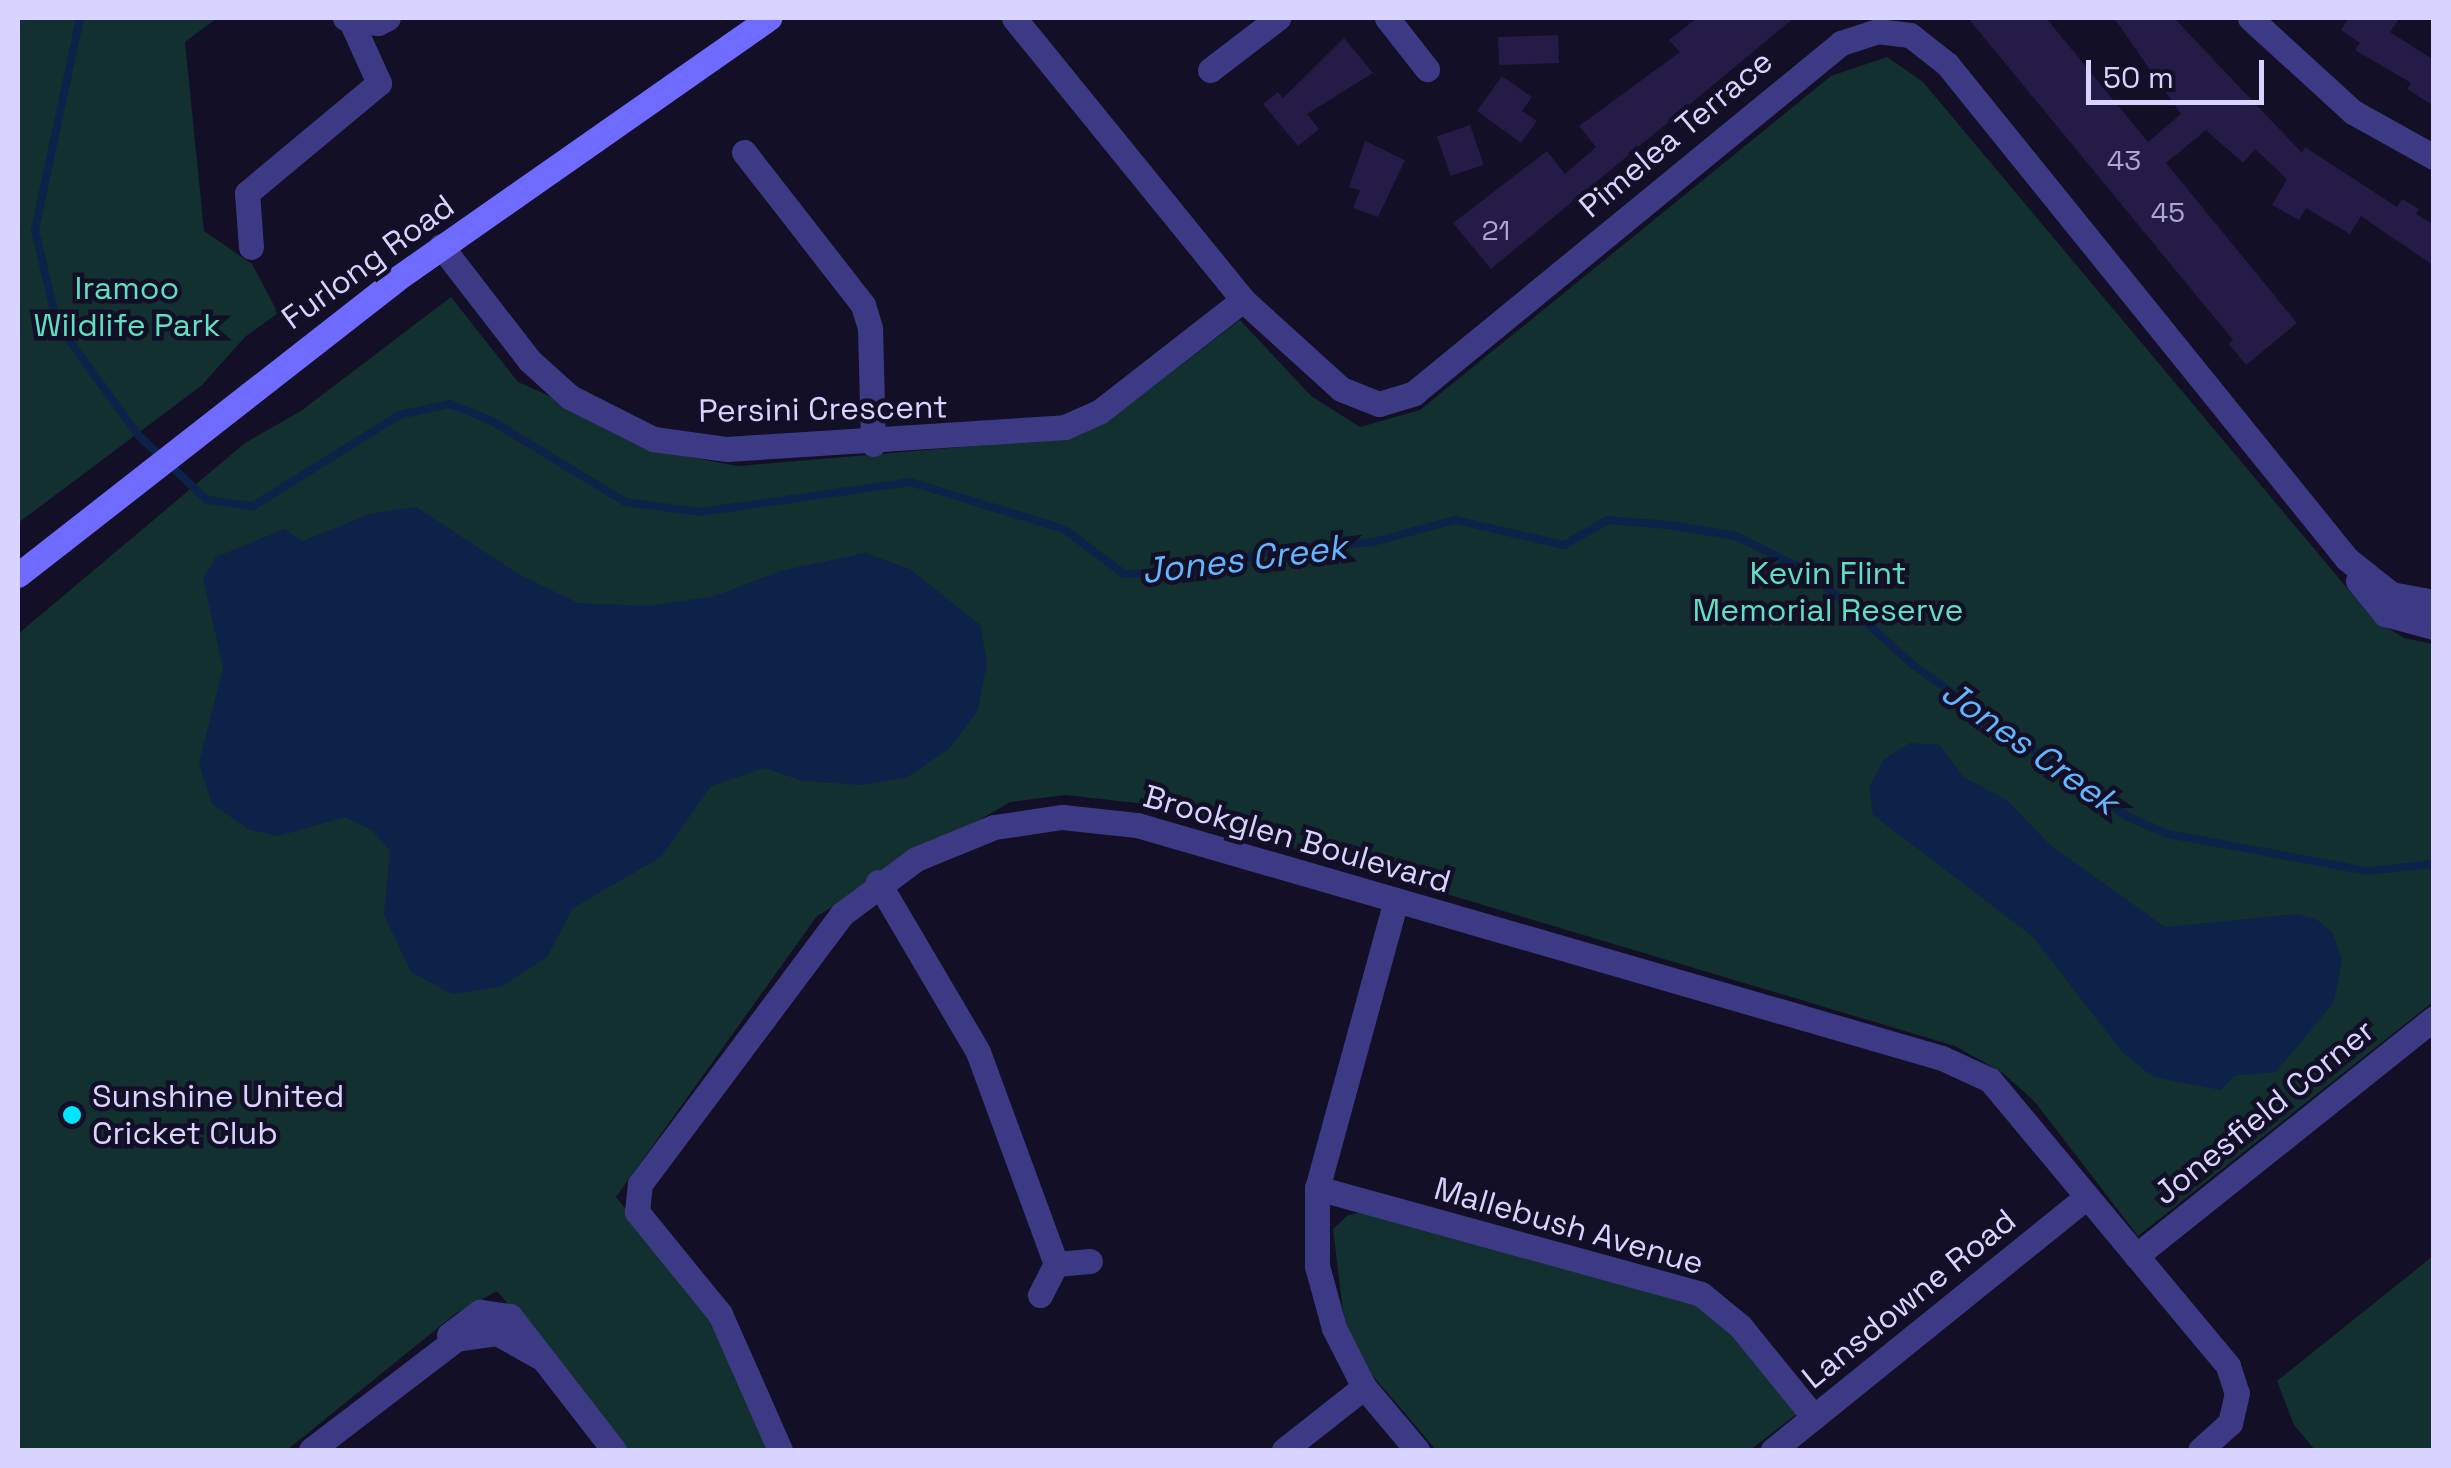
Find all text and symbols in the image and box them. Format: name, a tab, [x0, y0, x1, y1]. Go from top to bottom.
scale bar	[2091, 40, 2268, 102]
street label: Pimelea Terrace	[1571, 42, 1781, 226]
text: 50 m	[2103, 58, 2174, 97]
house number: 43	[2107, 143, 2141, 177]
street label: Furlong Road	[274, 187, 462, 337]
house number: 45	[2151, 195, 2185, 229]
house number: 21	[1482, 213, 1510, 247]
park label: Iramoo Wildlife Park	[33, 270, 221, 345]
street label: Persini Crescent	[698, 388, 948, 430]
water label: Jones Creek	[1139, 526, 1349, 592]
park label: Kevin Flint Memorial Reserve	[1693, 555, 1963, 630]
water label: Jones Creek	[1933, 671, 2127, 823]
street label: Brookglen Boulevard	[1139, 777, 1455, 901]
street label: Jonesfield Corner	[2146, 1011, 2382, 1213]
place label: Sunshine United Cricket Club	[92, 1078, 344, 1153]
marker: Sunshine United Cricket Club	[61, 1104, 83, 1126]
street label: Mallebush Avenue	[1430, 1169, 1708, 1283]
street label: Lansdowne Road	[1795, 1201, 2023, 1397]

